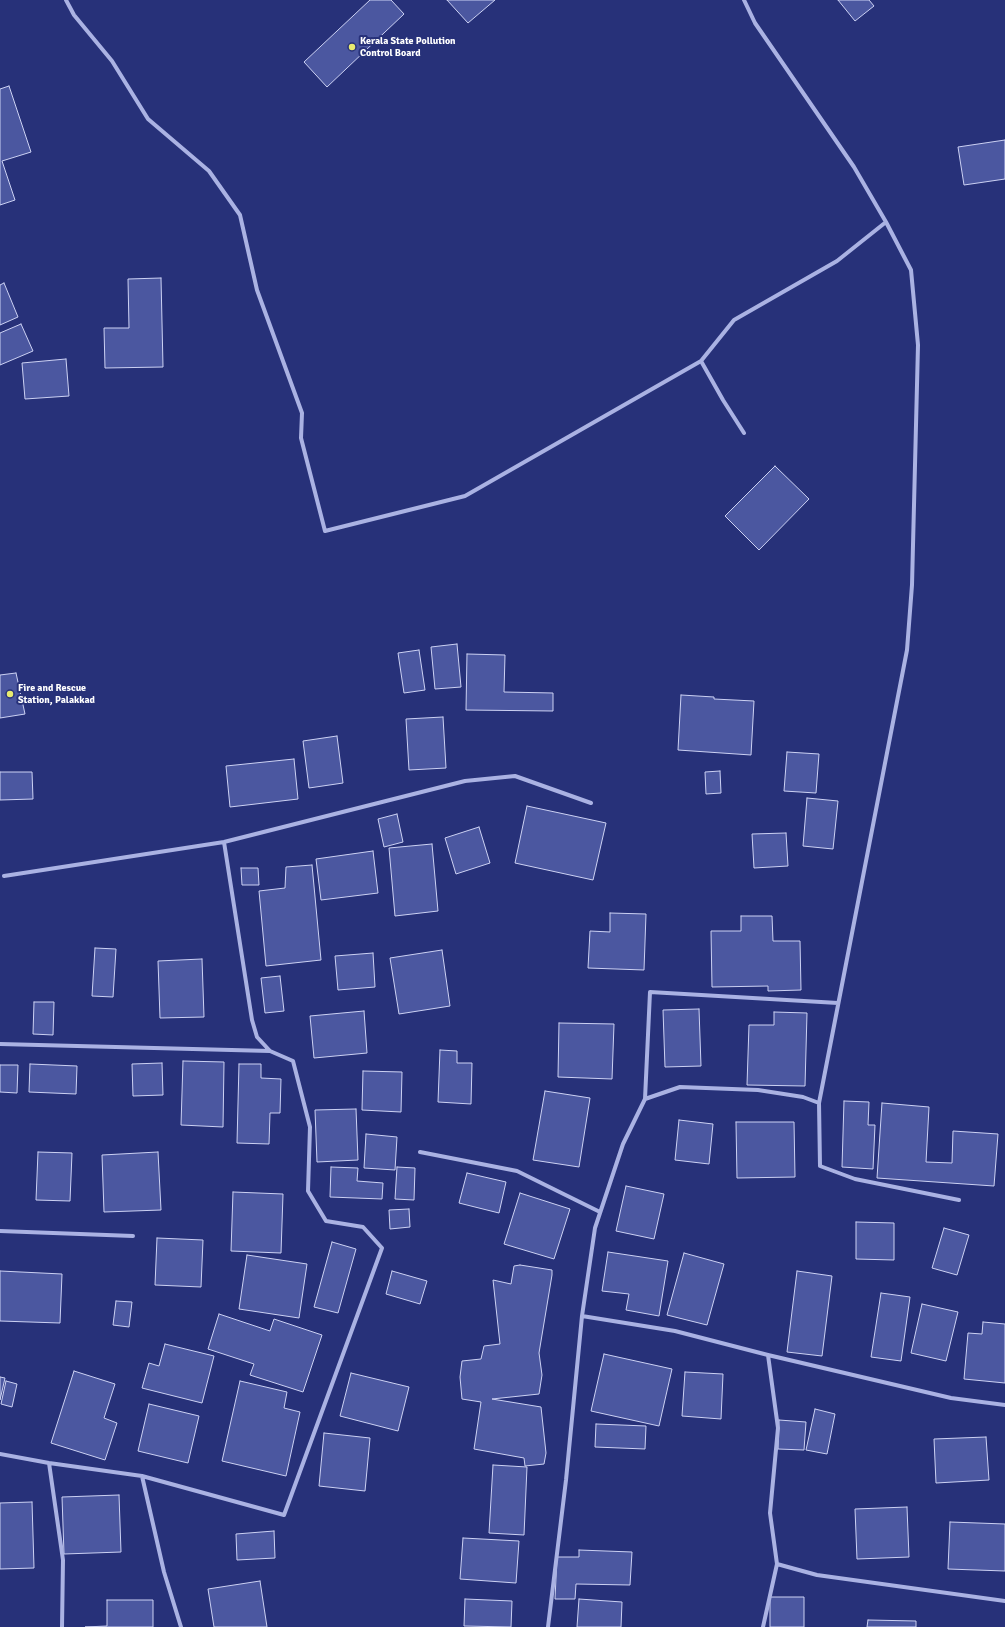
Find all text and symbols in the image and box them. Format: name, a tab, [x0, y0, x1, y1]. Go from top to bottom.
place label: Kerala State Pollution Control Board	[360, 35, 456, 58]
marker: Kerala State Pollution Control Board	[347, 42, 357, 52]
place label: Fire and Rescue Station, Palakkad	[18, 682, 95, 706]
marker: Fire and Rescue Station, Palakkad	[5, 689, 15, 699]

